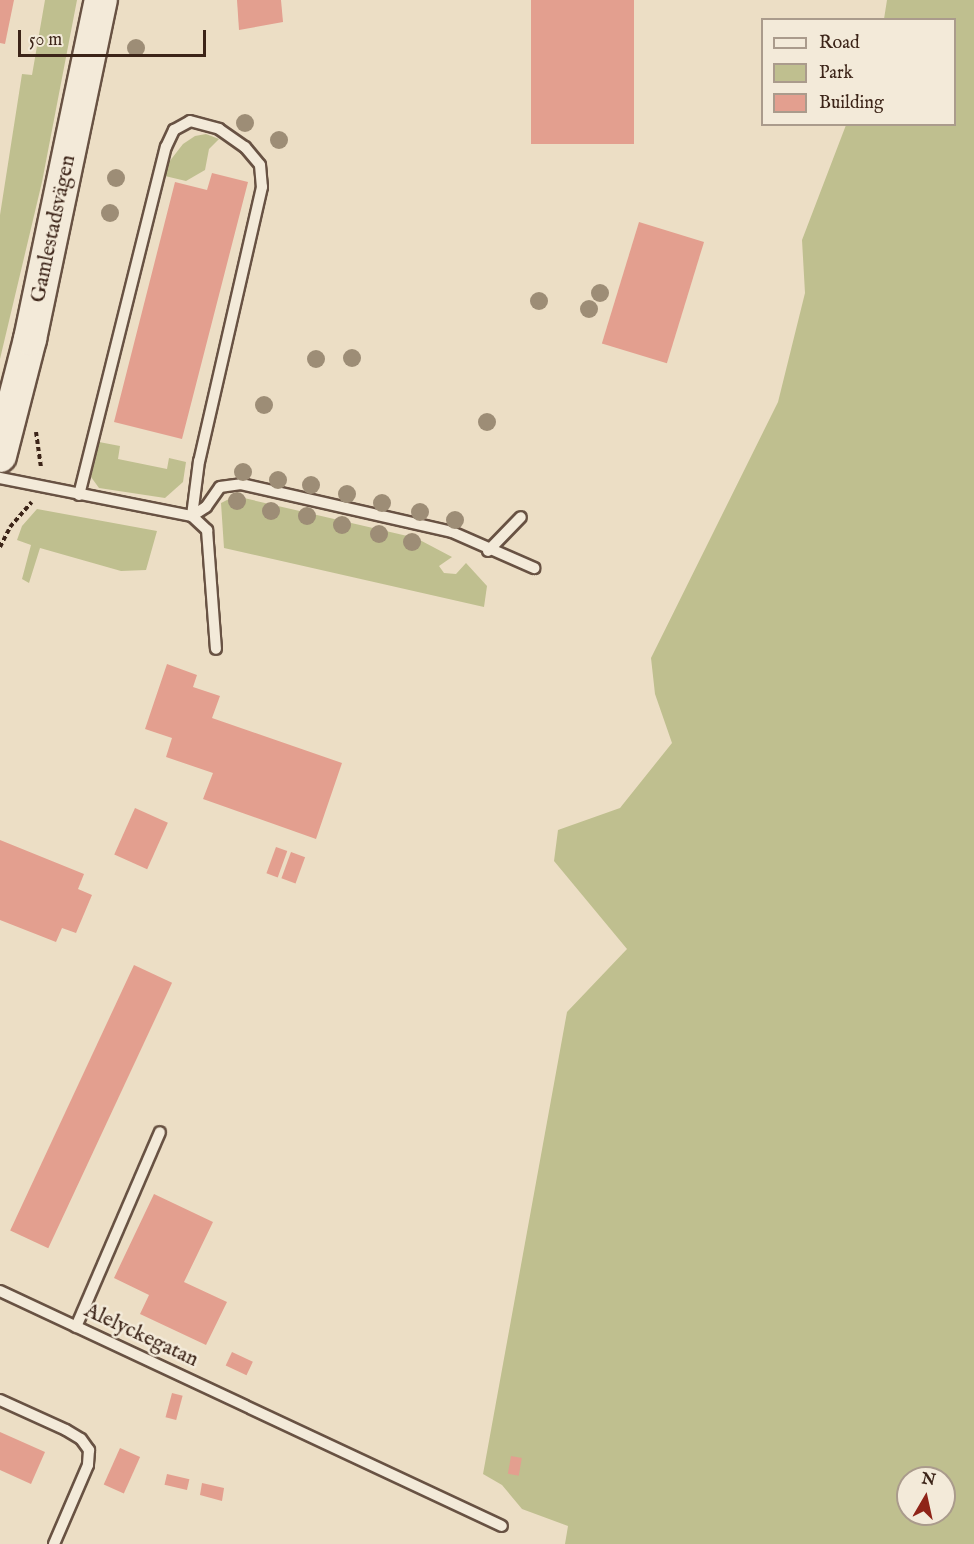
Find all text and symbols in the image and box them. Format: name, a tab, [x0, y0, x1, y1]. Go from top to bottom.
scale bar	[21, 18, 208, 56]
legend	[761, 18, 956, 126]
text: 50 m	[29, 29, 62, 52]
text: Road	[819, 32, 860, 55]
text: Park	[819, 62, 853, 85]
text: Building	[819, 92, 884, 115]
street label: Gamlestadsvägen	[26, 153, 82, 305]
street label: Alelyckegatan	[80, 1299, 202, 1373]
north arrow	[896, 1466, 956, 1526]
text: N	[920, 1469, 937, 1491]

